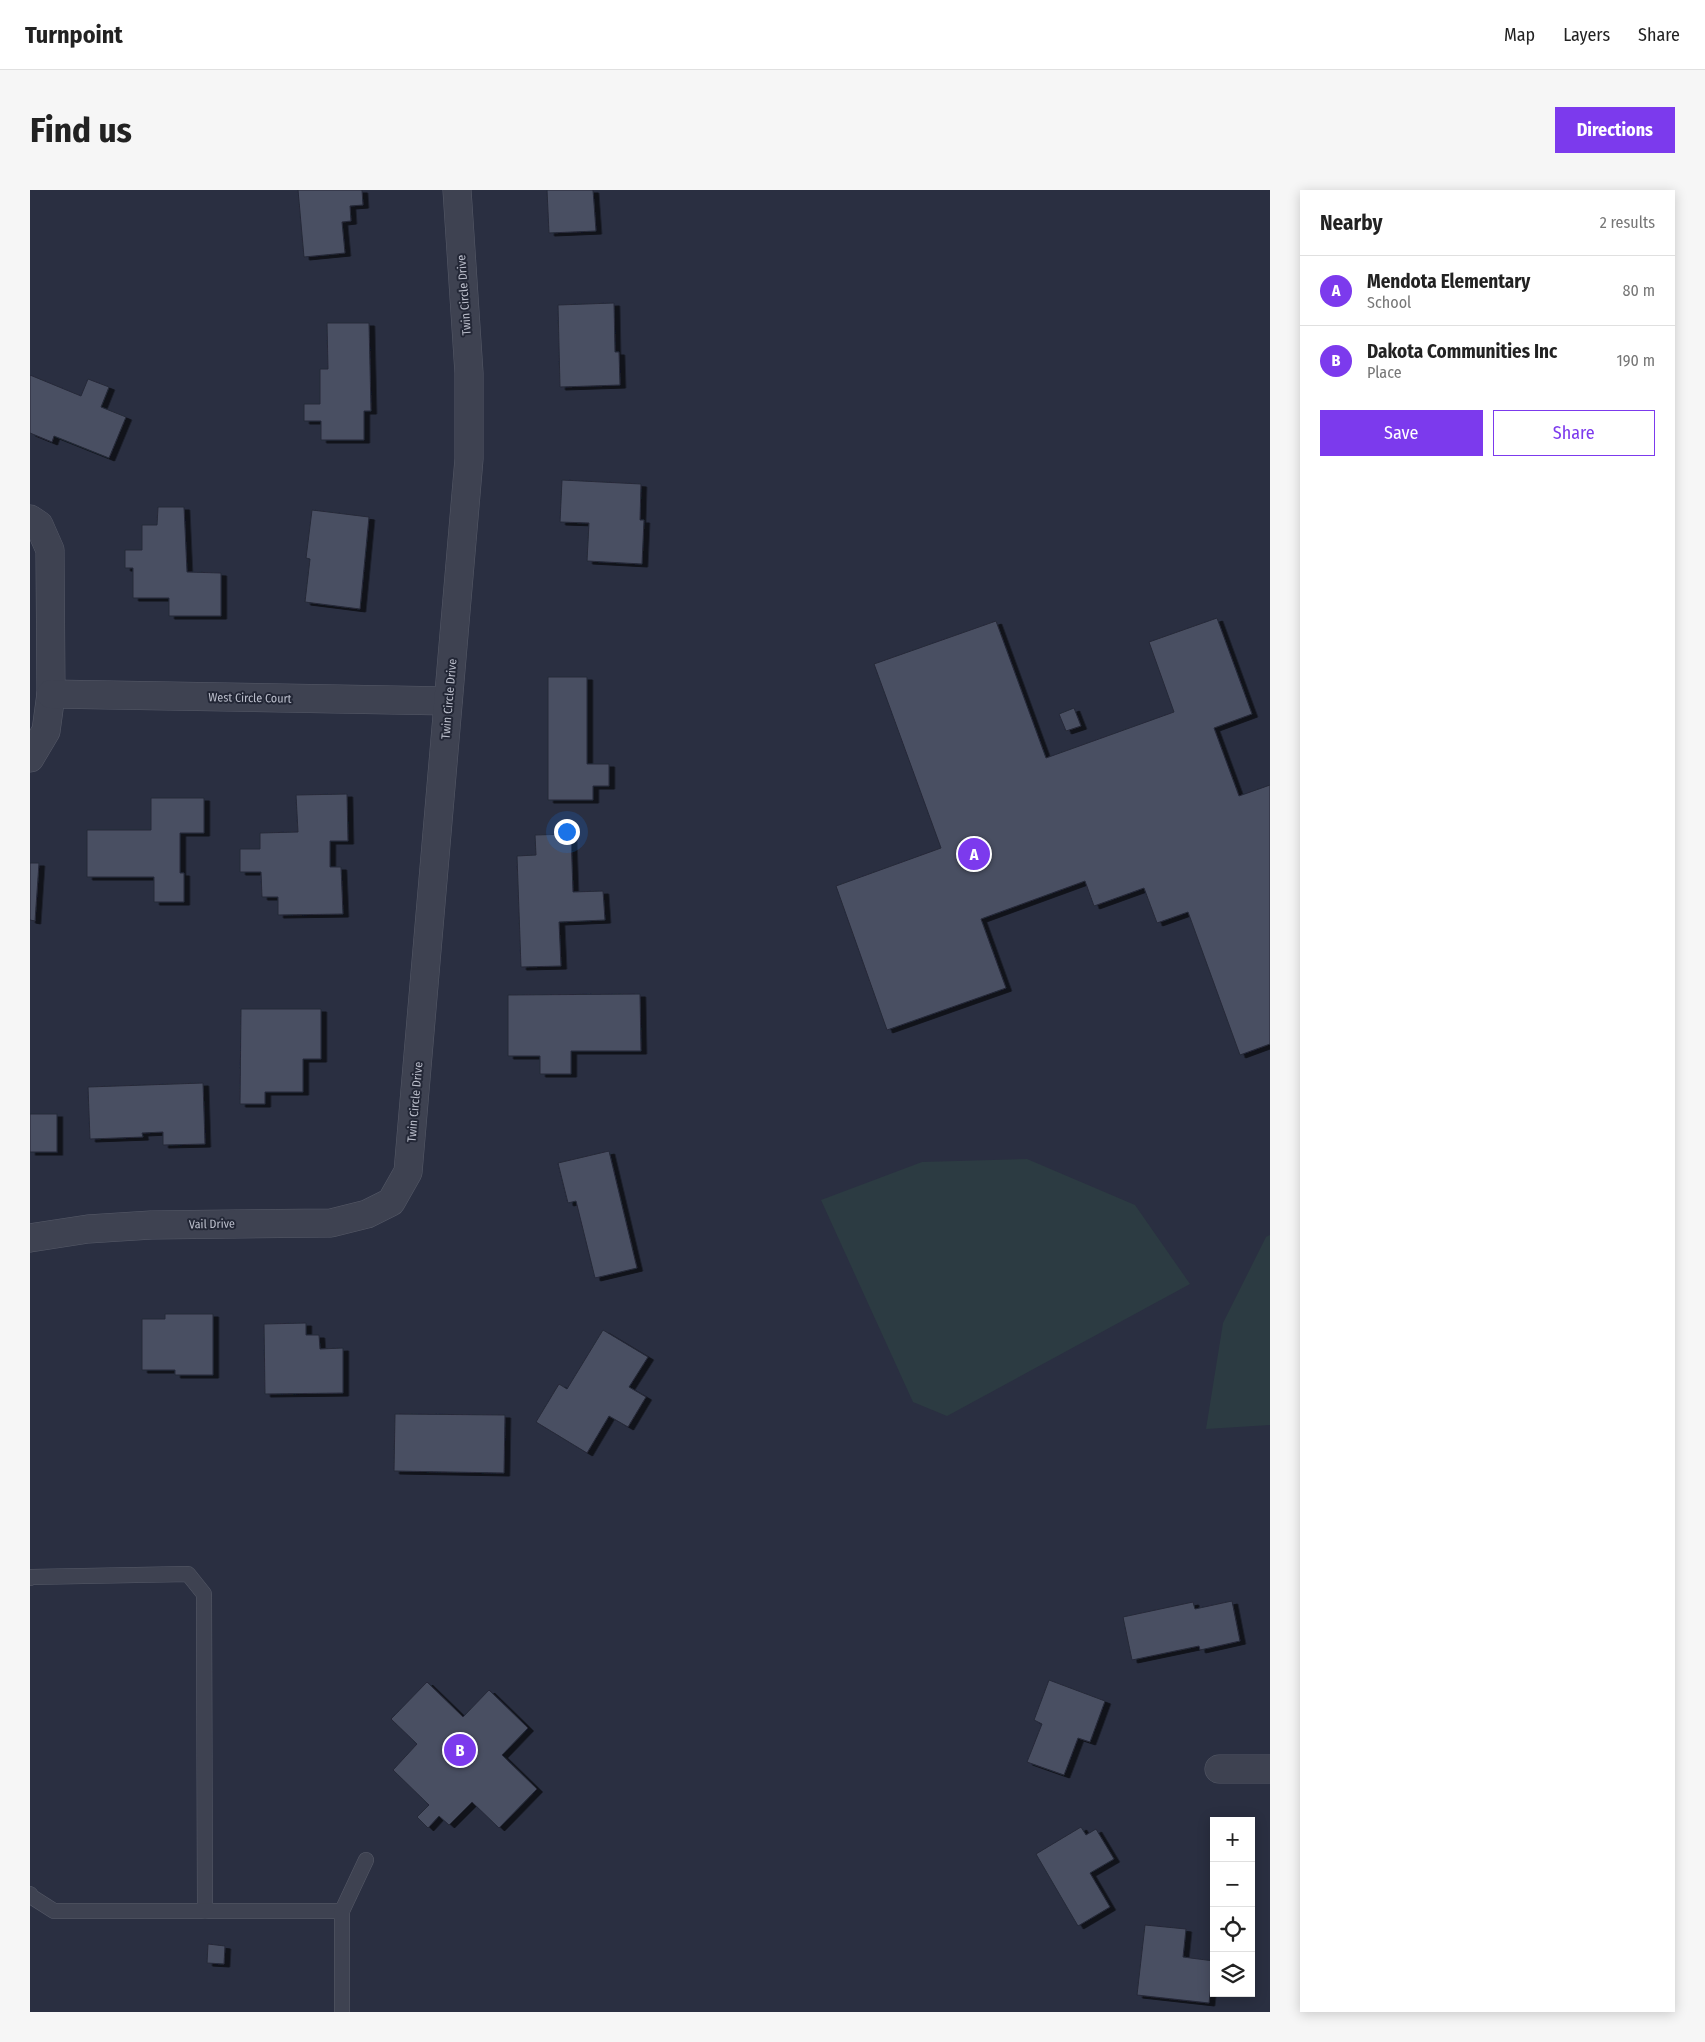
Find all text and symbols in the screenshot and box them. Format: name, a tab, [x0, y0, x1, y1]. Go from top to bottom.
text: Turnpoint	[25, 21, 123, 49]
text: Map	[1504, 24, 1535, 46]
text: Layers	[1563, 24, 1610, 46]
text: Share	[1638, 24, 1680, 46]
button: Directions	[1555, 107, 1675, 153]
text: Find us	[30, 109, 132, 151]
text: Nearby	[1320, 210, 1382, 236]
text: 2 results	[1600, 213, 1655, 232]
street label: Twin Circle Drive	[454, 254, 474, 336]
text: Mendota Elementary	[1367, 270, 1530, 293]
text: A	[1332, 281, 1340, 300]
text: 80 m	[1623, 281, 1655, 300]
text: School	[1367, 293, 1411, 312]
text: Dakota Communities Inc	[1367, 340, 1557, 363]
text: B	[1332, 351, 1340, 370]
text: 190 m	[1617, 351, 1655, 370]
text: Place	[1367, 363, 1402, 382]
button: Save	[1320, 410, 1483, 456]
button: Share	[1493, 410, 1655, 456]
street label: Twin Circle Drive	[439, 658, 459, 740]
street label: West Circle Court	[208, 690, 292, 706]
your location	[554, 819, 580, 845]
pin: A	[958, 835, 990, 873]
street label: Twin Circle Drive	[405, 1061, 425, 1143]
street label: Vail Drive	[189, 1217, 235, 1231]
pin: B	[444, 1731, 476, 1769]
map controls	[1210, 1817, 1255, 1997]
button: +	[1210, 1817, 1255, 1862]
button: −	[1210, 1862, 1255, 1907]
button: locate	[1210, 1907, 1255, 1952]
button: layers	[1210, 1952, 1255, 1997]

